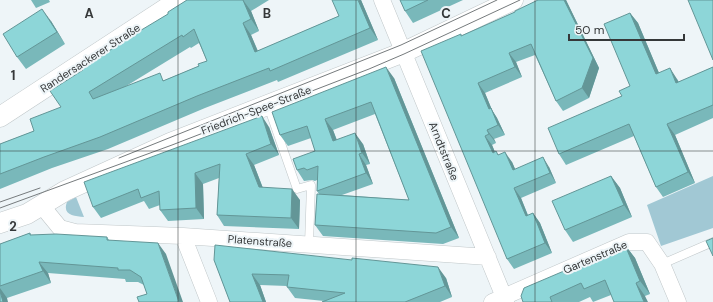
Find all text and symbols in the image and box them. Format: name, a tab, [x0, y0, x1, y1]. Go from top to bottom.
text: A	[84, 5, 94, 22]
text: B	[263, 5, 271, 22]
text: C	[441, 5, 451, 22]
scale bar	[569, 16, 684, 42]
street label: Randersackerer Straße	[37, 20, 143, 96]
text: 50 m	[575, 22, 604, 38]
text: 1	[11, 67, 15, 84]
street label: Friedrich-Spee-Straße	[199, 83, 313, 137]
street label: Arndtstraße	[426, 120, 462, 182]
text: 2	[9, 218, 17, 235]
street label: Platenstraße	[227, 232, 293, 250]
street label: Gartenstraße	[561, 237, 629, 277]

